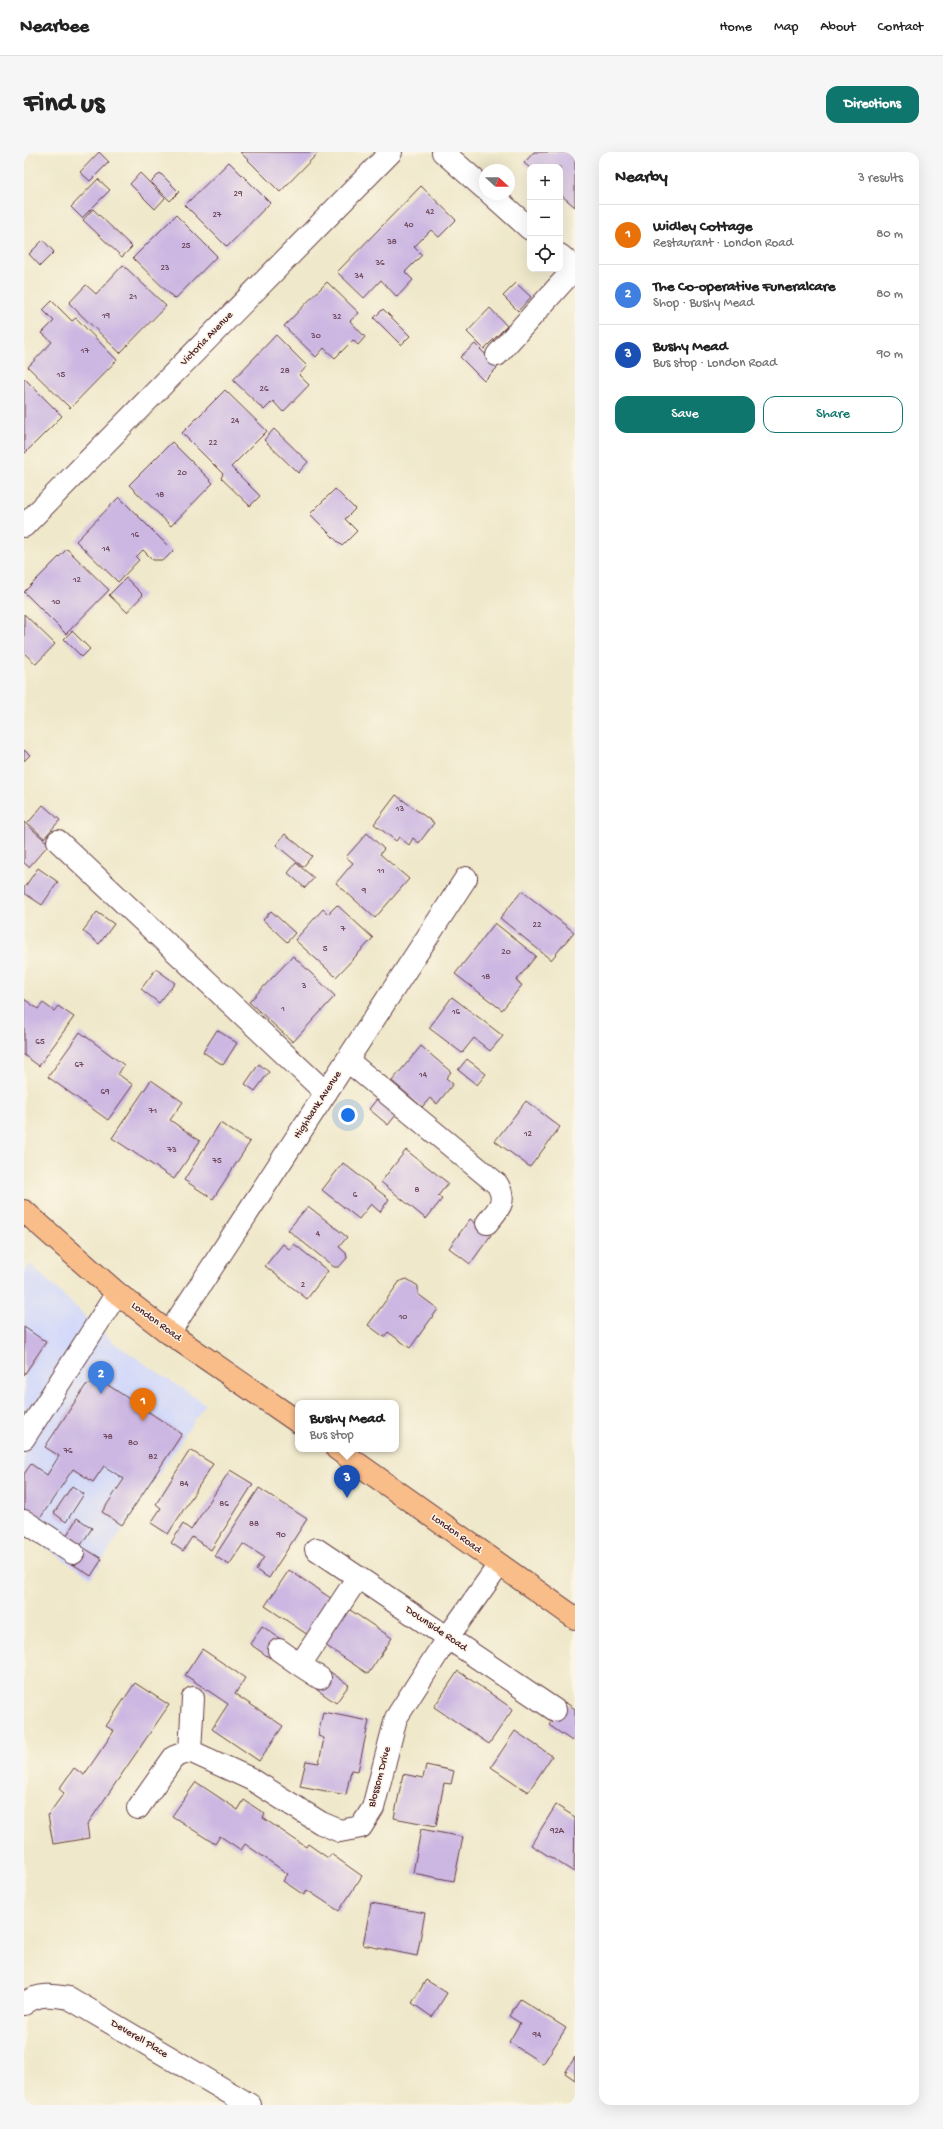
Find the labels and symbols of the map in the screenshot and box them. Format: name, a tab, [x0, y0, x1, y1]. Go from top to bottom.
north arrow	[479, 164, 515, 200]
house number: 29	[234, 189, 243, 200]
house number: 42	[426, 207, 435, 218]
house number: 27	[212, 210, 222, 221]
house number: 40	[404, 220, 414, 231]
house number: 38	[386, 237, 397, 248]
house number: 25	[181, 241, 191, 252]
house number: 36	[374, 258, 385, 269]
house number: 23	[160, 263, 170, 274]
house number: 34	[354, 271, 364, 282]
house number: 21	[129, 292, 137, 303]
street label: Victoria Avenue	[177, 309, 236, 369]
house number: 19	[101, 311, 111, 322]
house number: 32	[331, 312, 342, 323]
house number: 30	[310, 331, 321, 342]
house number: 17	[80, 346, 89, 357]
house number: 28	[280, 366, 290, 377]
house number: 15	[56, 370, 65, 381]
house number: 26	[260, 384, 269, 395]
house number: 24	[231, 416, 240, 427]
house number: 22	[209, 438, 218, 449]
house number: 20	[177, 468, 187, 479]
house number: 18	[155, 490, 164, 501]
house number: 16	[130, 530, 140, 541]
house number: 14	[101, 544, 111, 555]
house number: 12	[72, 575, 82, 586]
house number: 10	[51, 597, 60, 608]
house number: 13	[395, 804, 404, 815]
house number: 11	[376, 866, 385, 877]
house number: 9	[361, 886, 367, 897]
house number: 22	[533, 920, 542, 931]
house number: 7	[340, 924, 346, 935]
house number: 5	[323, 944, 328, 955]
house number: 20	[501, 947, 511, 958]
house number: 18	[481, 972, 490, 983]
house number: 3	[301, 981, 307, 992]
house number: 1	[280, 1004, 285, 1015]
house number: 16	[451, 1007, 461, 1018]
house number: 65	[35, 1037, 45, 1048]
house number: 67	[74, 1060, 84, 1071]
street label: Highbank Avenue	[292, 1069, 345, 1141]
house number: 14	[418, 1070, 428, 1081]
house number: 69	[100, 1087, 110, 1098]
your location	[338, 1105, 358, 1125]
house number: 71	[148, 1106, 158, 1117]
house number: 12	[523, 1129, 533, 1140]
house number: 73	[166, 1145, 177, 1156]
house number: 75	[211, 1156, 222, 1167]
house number: 8	[415, 1185, 420, 1196]
house number: 6	[353, 1190, 358, 1201]
house number: 4	[316, 1229, 321, 1240]
house number: 2	[301, 1280, 306, 1291]
street label: London Road	[129, 1300, 185, 1345]
house number: 10	[398, 1312, 407, 1323]
pin: 2	[88, 1361, 114, 1394]
pin: 1	[130, 1388, 156, 1421]
house number: 78	[102, 1432, 113, 1443]
house number: 80	[128, 1438, 138, 1449]
house number: 76	[62, 1446, 73, 1457]
house number: 82	[148, 1452, 158, 1463]
pin: 3	[334, 1465, 360, 1498]
house number: 84	[179, 1479, 189, 1490]
house number: 86	[219, 1499, 229, 1510]
street label: London Road	[429, 1512, 485, 1557]
house number: 88	[249, 1519, 259, 1530]
house number: 90	[275, 1530, 286, 1541]
street label: Downside Road	[402, 1603, 470, 1655]
street label: Blossom Drive	[366, 1745, 394, 1809]
house number: 92A	[549, 1826, 565, 1837]
street label: Deverell Place	[107, 2017, 170, 2061]
house number: 94	[532, 2030, 542, 2041]

